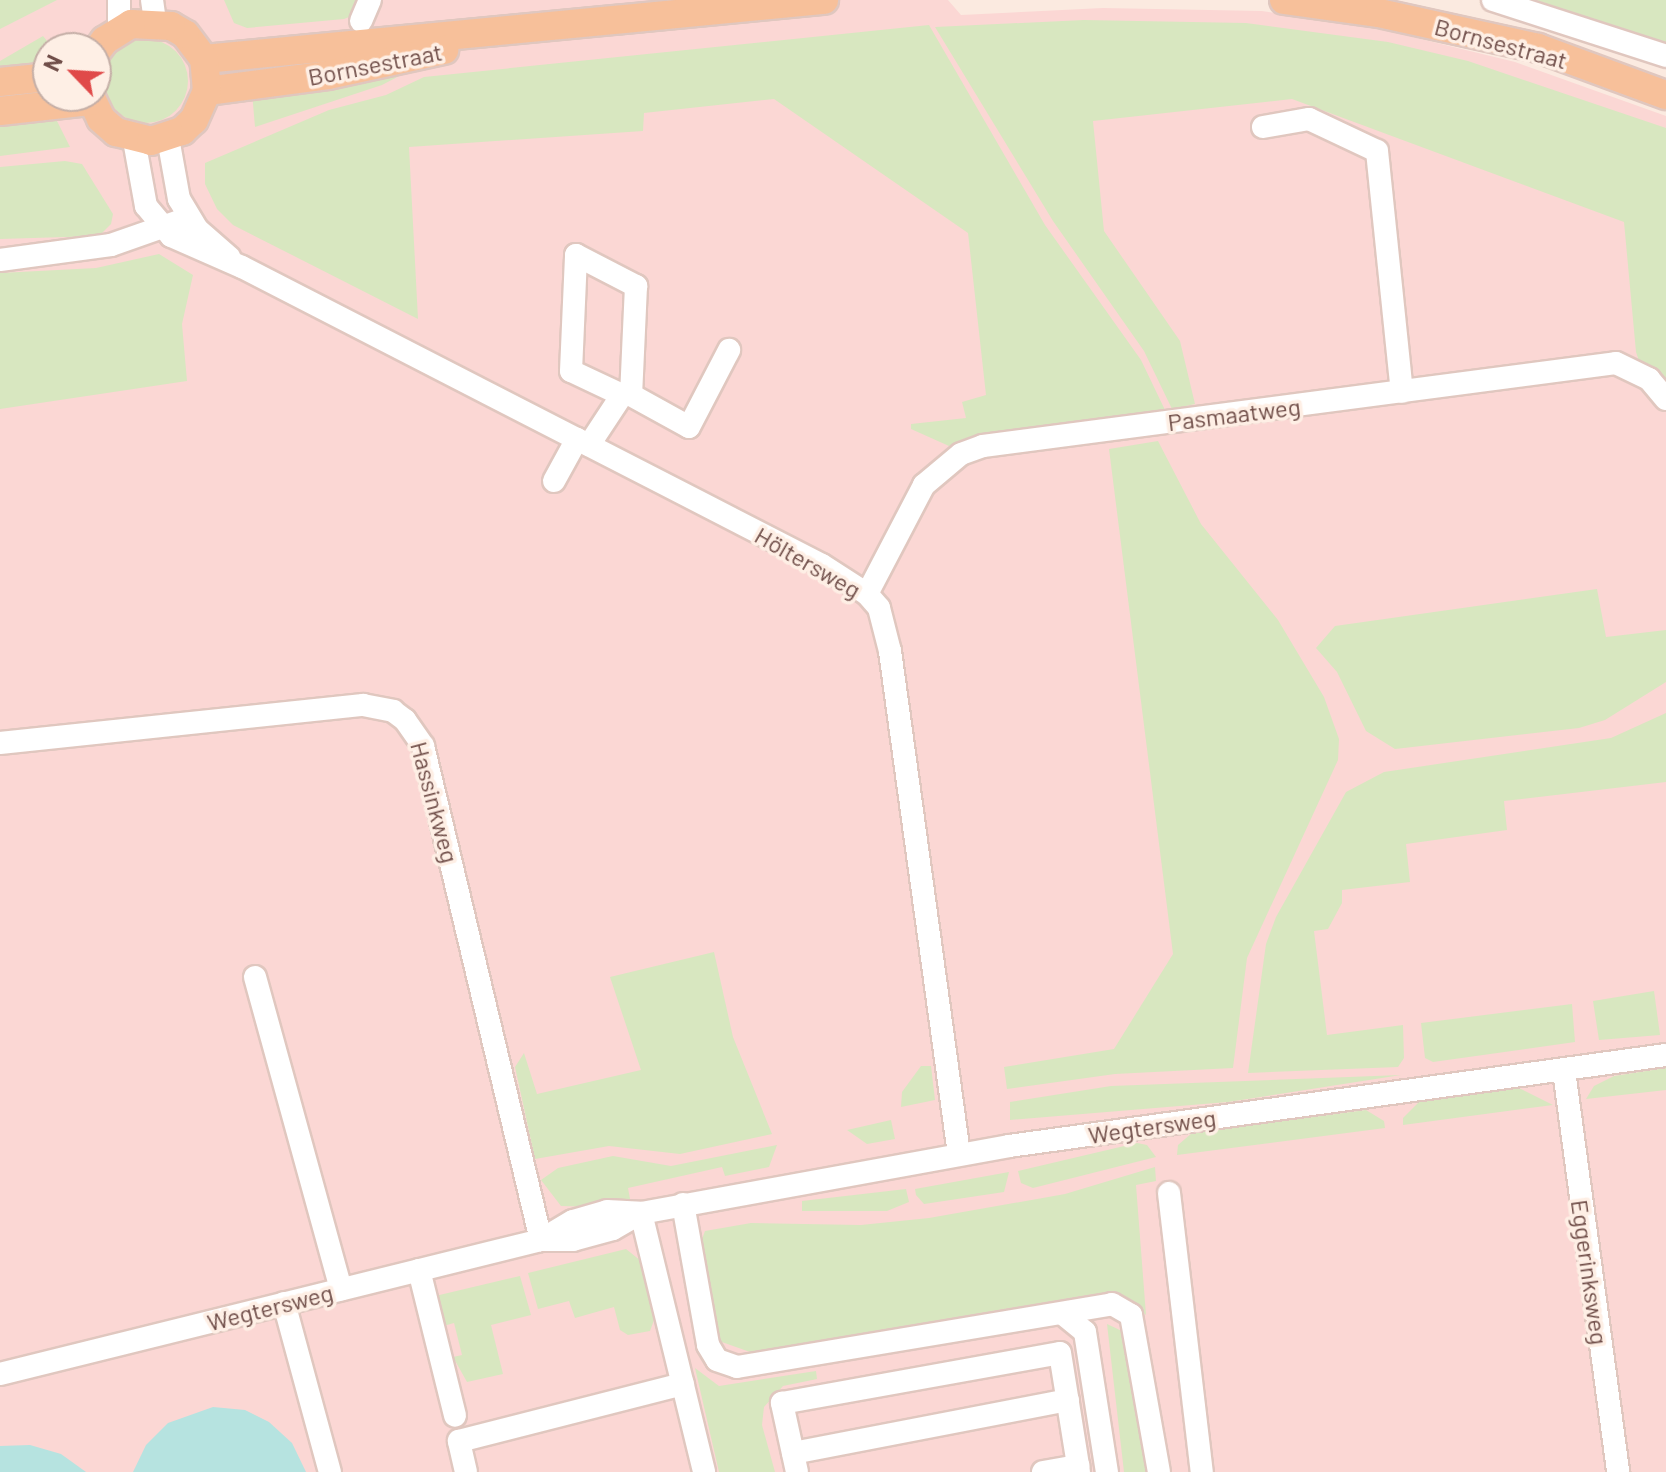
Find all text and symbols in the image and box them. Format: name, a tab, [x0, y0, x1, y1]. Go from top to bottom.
street label: Bornsestraat	[1432, 11, 1570, 75]
north arrow	[32, 32, 112, 112]
street label: Bornsestraat	[305, 37, 445, 91]
text: N	[37, 51, 67, 75]
street label: Pasmaatweg	[1166, 392, 1302, 436]
street label: Höltersweg	[750, 520, 866, 604]
street label: Hassinkweg	[405, 738, 465, 866]
street label: Wegtersweg	[1086, 1103, 1218, 1149]
street label: Eggerinksweg	[1566, 1198, 1614, 1346]
street label: Wegtersweg	[204, 1277, 336, 1337]

